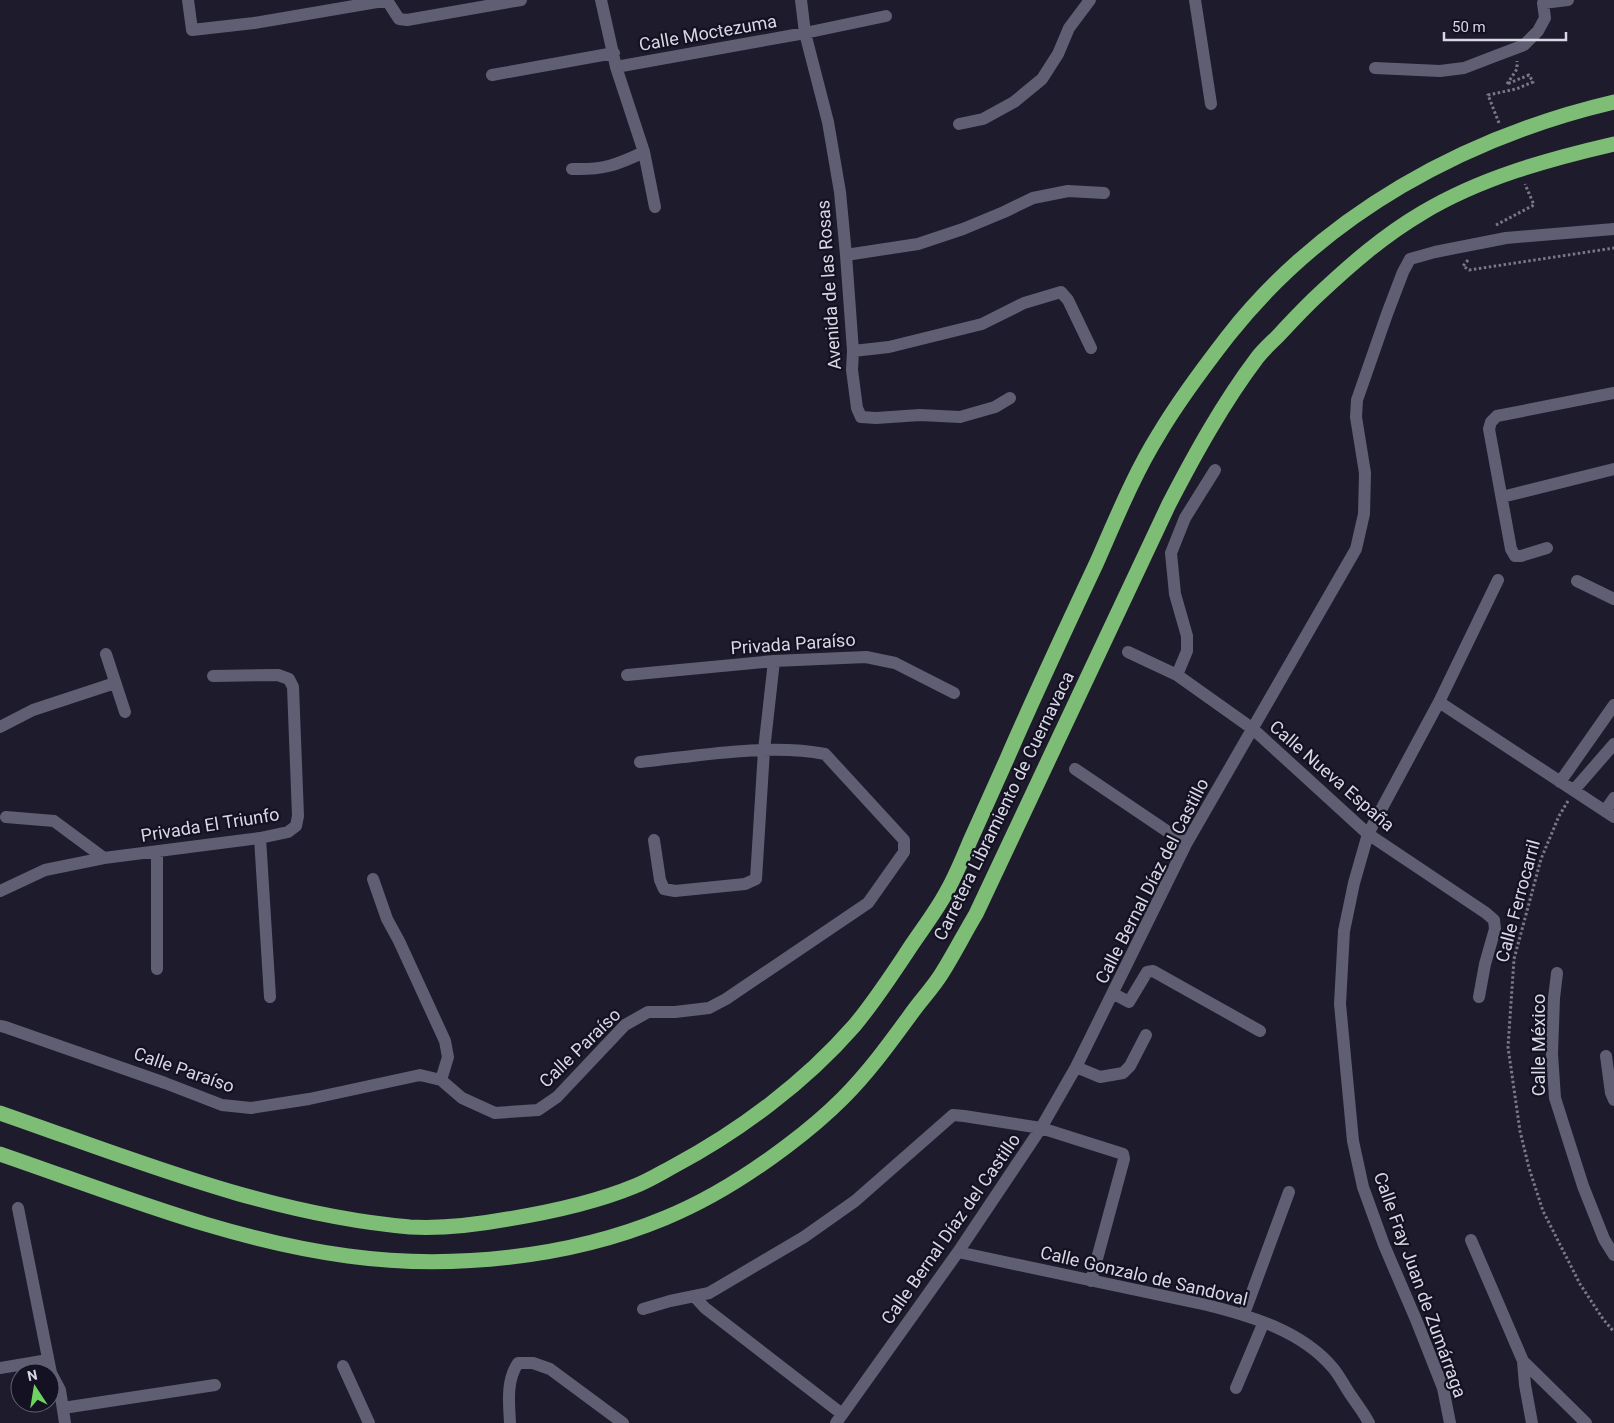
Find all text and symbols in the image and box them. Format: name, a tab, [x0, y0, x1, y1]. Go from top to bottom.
street label: Calle Moctezuma	[637, 10, 778, 55]
scale bar	[1444, 10, 1566, 42]
text: 50 m	[1452, 18, 1486, 36]
street label: Avenida de las Rosas	[812, 200, 845, 371]
street label: Privada Paraíso	[730, 629, 856, 658]
street label: Carretera Libramiento de Cuernavaca	[929, 668, 1078, 944]
street label: Calle Nueva España	[1266, 716, 1399, 836]
street label: Calle Bernal Díaz del Castillo	[1090, 775, 1213, 987]
street label: Privada El Triunfo	[139, 803, 281, 846]
street label: Calle Ferrocarril	[1491, 837, 1544, 964]
street label: Calle México	[1528, 994, 1549, 1096]
street label: Calle Paraíso	[535, 1004, 625, 1092]
street label: Calle Paraíso	[131, 1043, 237, 1097]
street label: Calle Bernal Díaz del Castillo	[877, 1129, 1025, 1328]
street label: Calle Fray Juan de Zumárraga	[1370, 1169, 1471, 1400]
street label: Calle Gonzalo de Sandoval	[1038, 1241, 1250, 1310]
north arrow	[10, 1363, 60, 1413]
text: N	[26, 1366, 39, 1384]

